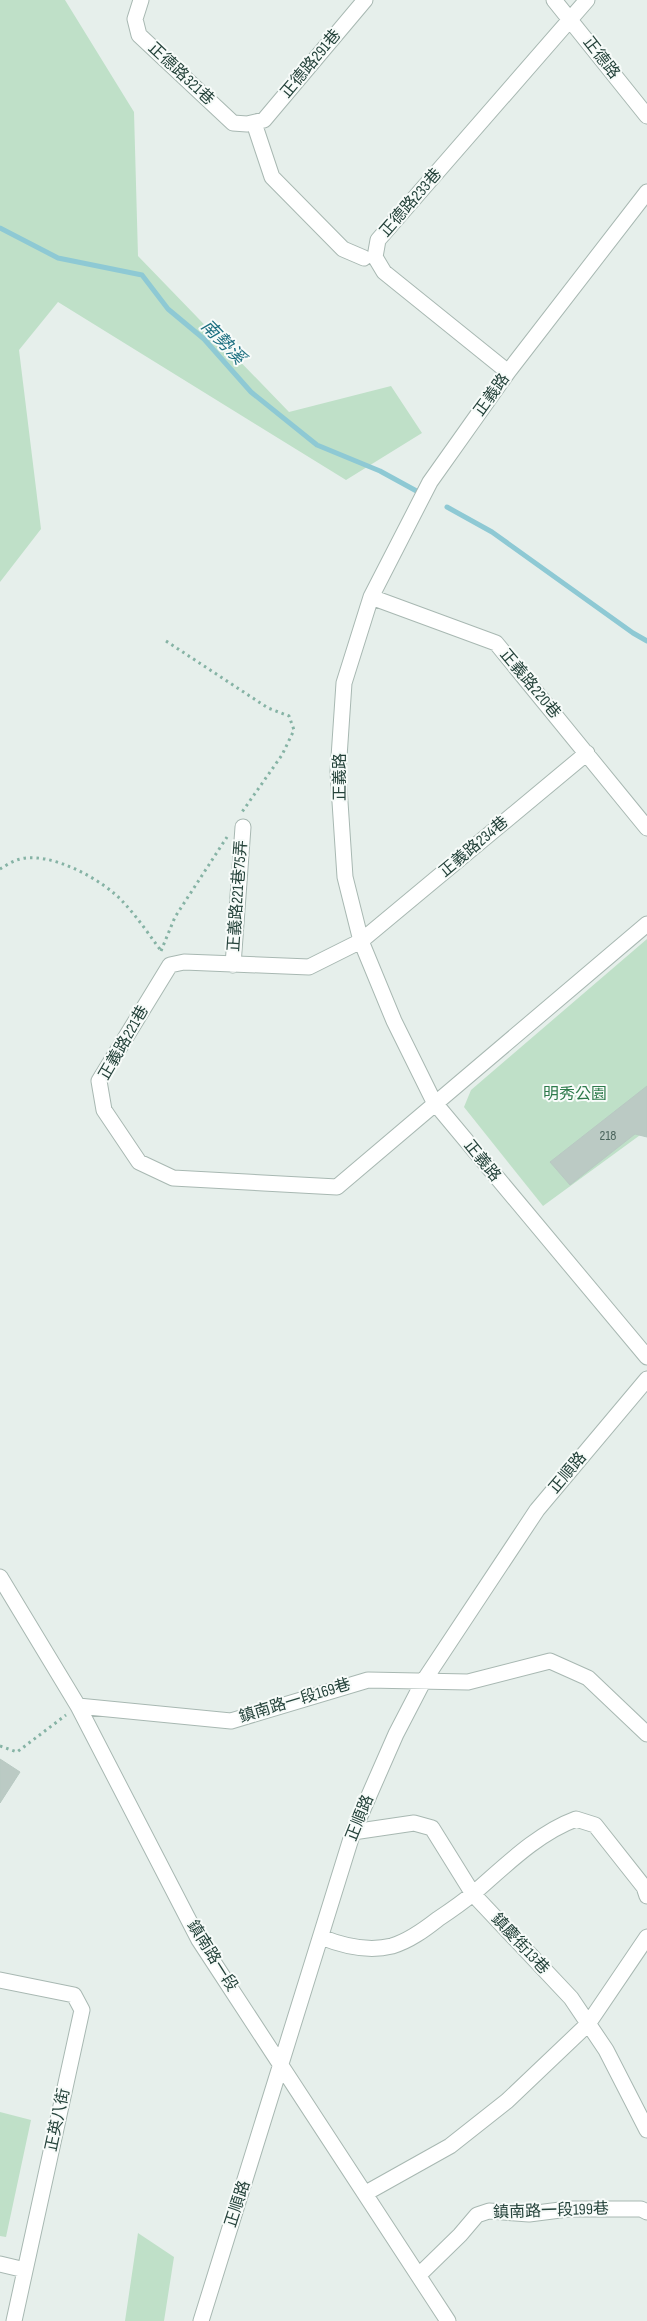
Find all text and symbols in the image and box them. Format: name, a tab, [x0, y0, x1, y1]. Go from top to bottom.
street label: 正德路291巷	[277, 26, 345, 102]
street label: 正德路	[579, 33, 623, 83]
street label: 正德路321巷	[144, 39, 218, 109]
street label: 正德路233巷	[376, 165, 446, 241]
water label: 南勢溪	[197, 315, 251, 371]
street label: 正義路	[470, 370, 514, 420]
street label: 正義路220巷	[496, 646, 564, 722]
street label: 正義路	[331, 753, 350, 801]
street label: 正義路234巷	[436, 813, 512, 881]
street label: 正義路221巷75弄	[225, 840, 251, 952]
street label: 正義路221巷	[95, 1002, 153, 1084]
park label: 明秀公園	[543, 1085, 607, 1104]
house number: 218	[600, 1127, 616, 1144]
street label: 正義路	[460, 1136, 504, 1186]
street label: 正順路	[545, 1449, 591, 1497]
street label: 鎮南路一段169巷	[237, 1675, 353, 1727]
street label: 正順路	[342, 1792, 378, 1844]
street label: 鎮慶街13巷	[487, 1909, 554, 1978]
street label: 鎮南路一段	[183, 1917, 241, 1995]
street label: 正英八街	[42, 2087, 74, 2153]
street label: 正順路	[222, 2178, 254, 2230]
street label: 鎮南路一段199巷	[493, 2199, 609, 2223]

